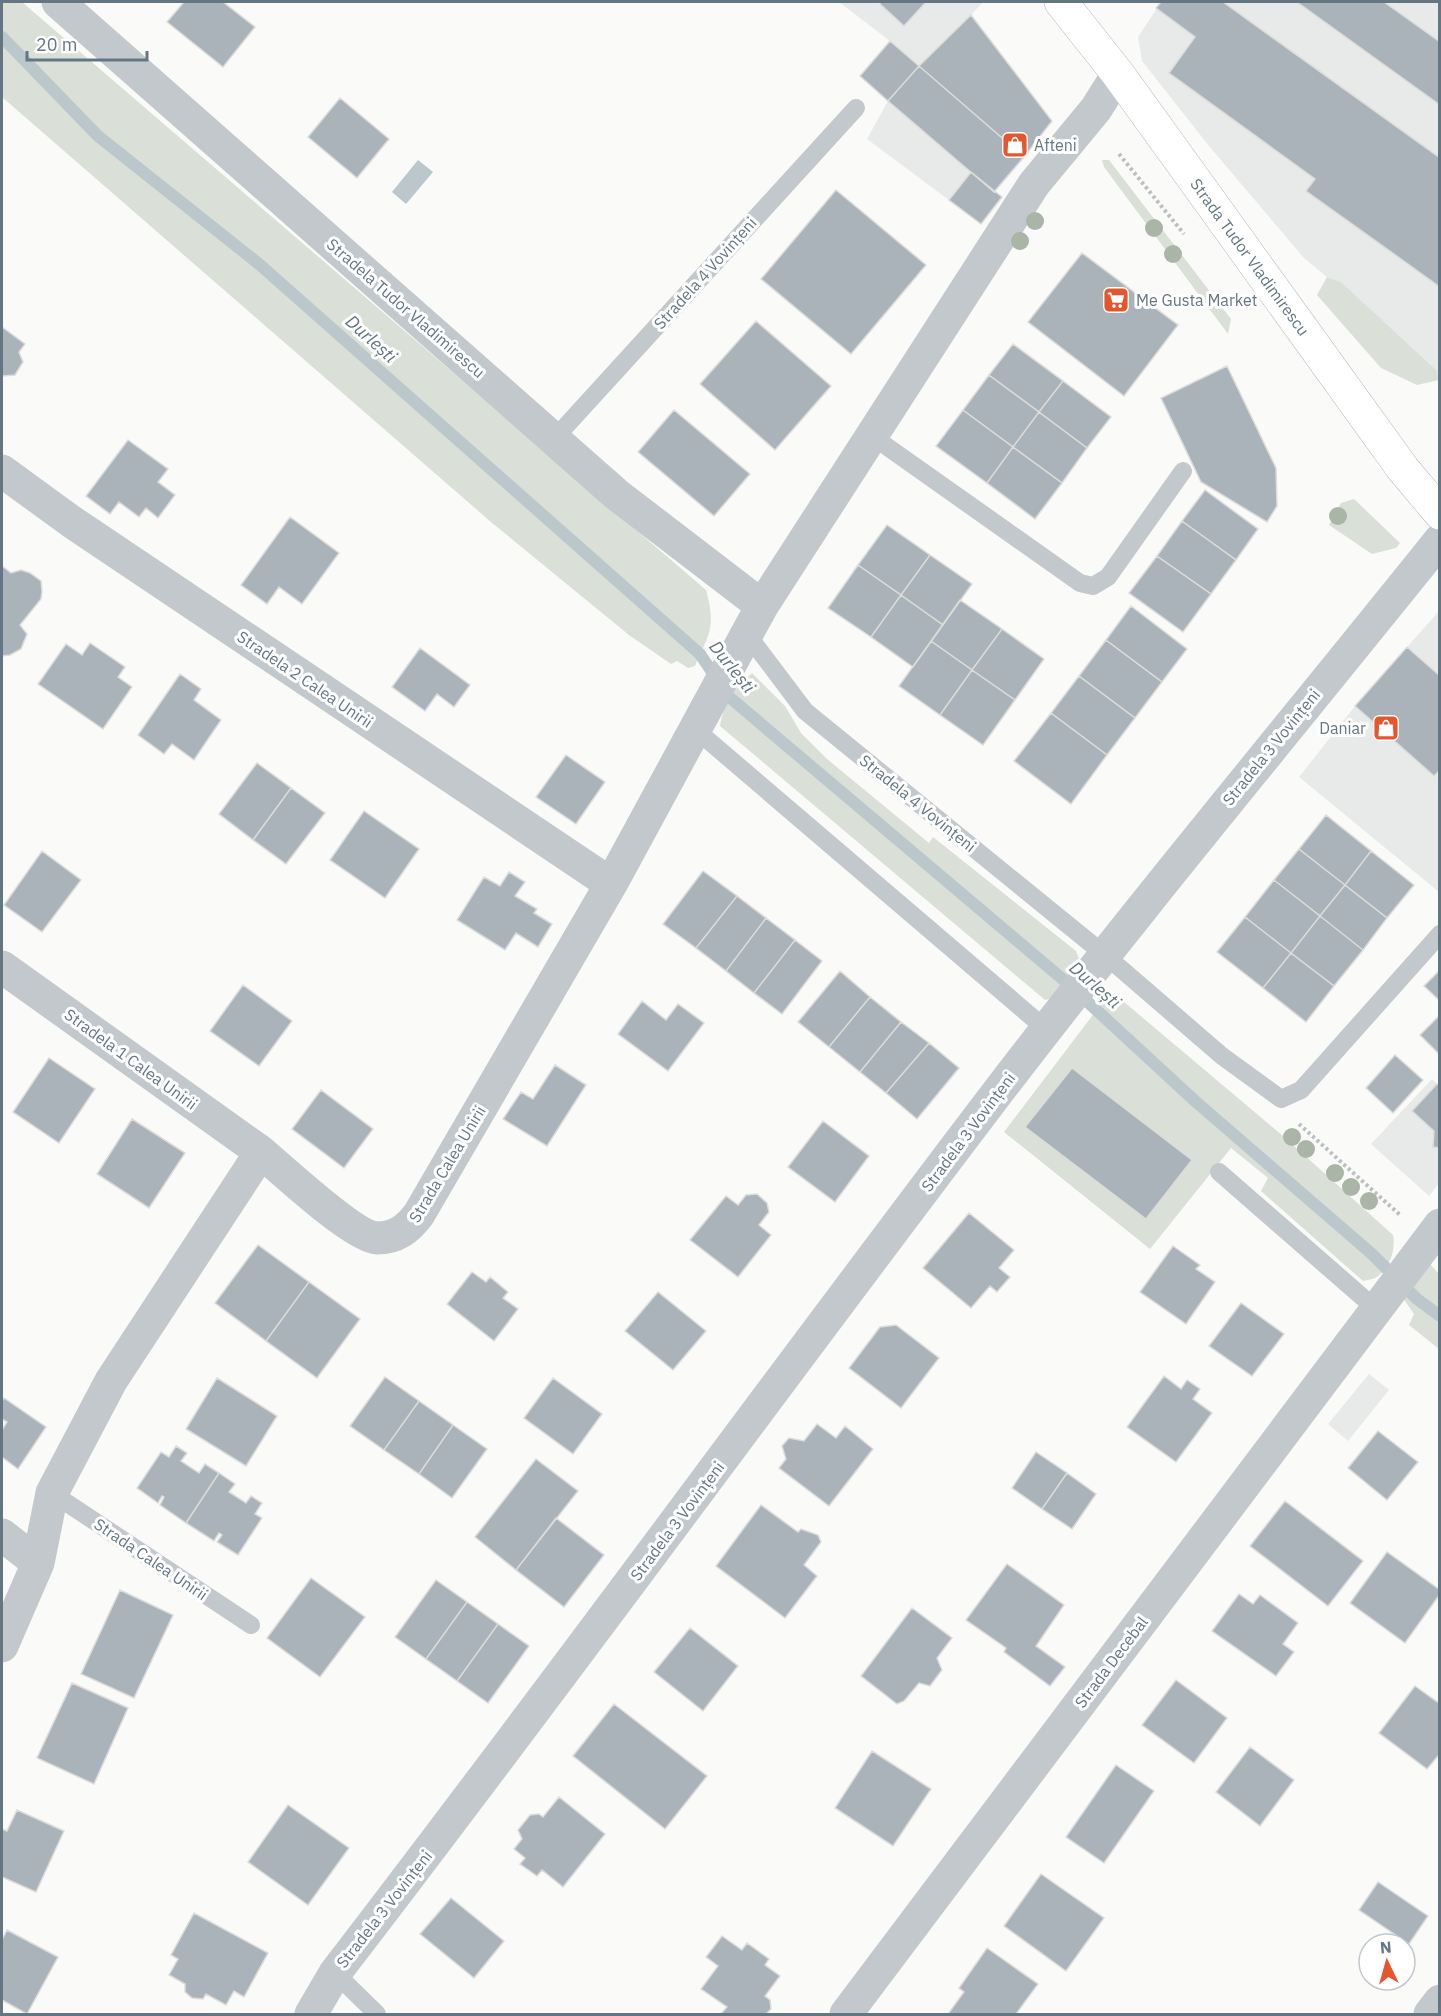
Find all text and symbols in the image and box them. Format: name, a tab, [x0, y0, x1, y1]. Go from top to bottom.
scale bar	[27, 24, 147, 62]
text: 20 m	[36, 33, 78, 56]
shop icon: Afteni	[1000, 130, 1030, 160]
place label: Afteni	[1034, 135, 1077, 155]
street label: Strada Tudor Vladimirescu	[1186, 174, 1314, 340]
street label: Stradela 4 Vovințeni	[649, 213, 761, 334]
street label: Stradela Tudor Vladimirescu	[323, 234, 489, 382]
supermarket icon: Me Gusta Market	[1101, 285, 1131, 315]
place label: Me Gusta Market	[1136, 290, 1257, 310]
water label: Durlești	[341, 310, 402, 368]
street label: Stradela 2 Calea Unirii	[233, 626, 377, 732]
water label: Durlești	[704, 636, 761, 698]
street label: Stradela 3 Vovințeni	[1218, 685, 1325, 810]
shop icon: Daniar	[1371, 713, 1401, 743]
place label: Daniar	[1319, 718, 1366, 738]
street label: Stradela 4 Vovințeni	[855, 750, 980, 857]
water label: Durlești	[1065, 956, 1126, 1013]
street label: Stradela 1 Calea Unirii	[61, 1004, 201, 1114]
street label: Stradela 3 Vovințeni	[917, 1069, 1020, 1196]
street label: Strada Calea Unirii	[404, 1102, 490, 1226]
street label: Stradela 3 Vovințeni	[626, 1458, 729, 1585]
street label: Strada Calea Unirii	[90, 1514, 212, 1604]
street label: Strada Decebal	[1070, 1612, 1152, 1712]
street label: Stradela 3 Vovințeni	[332, 1846, 437, 1972]
north arrow	[1357, 1932, 1417, 1992]
text: N	[1379, 1937, 1392, 1958]

